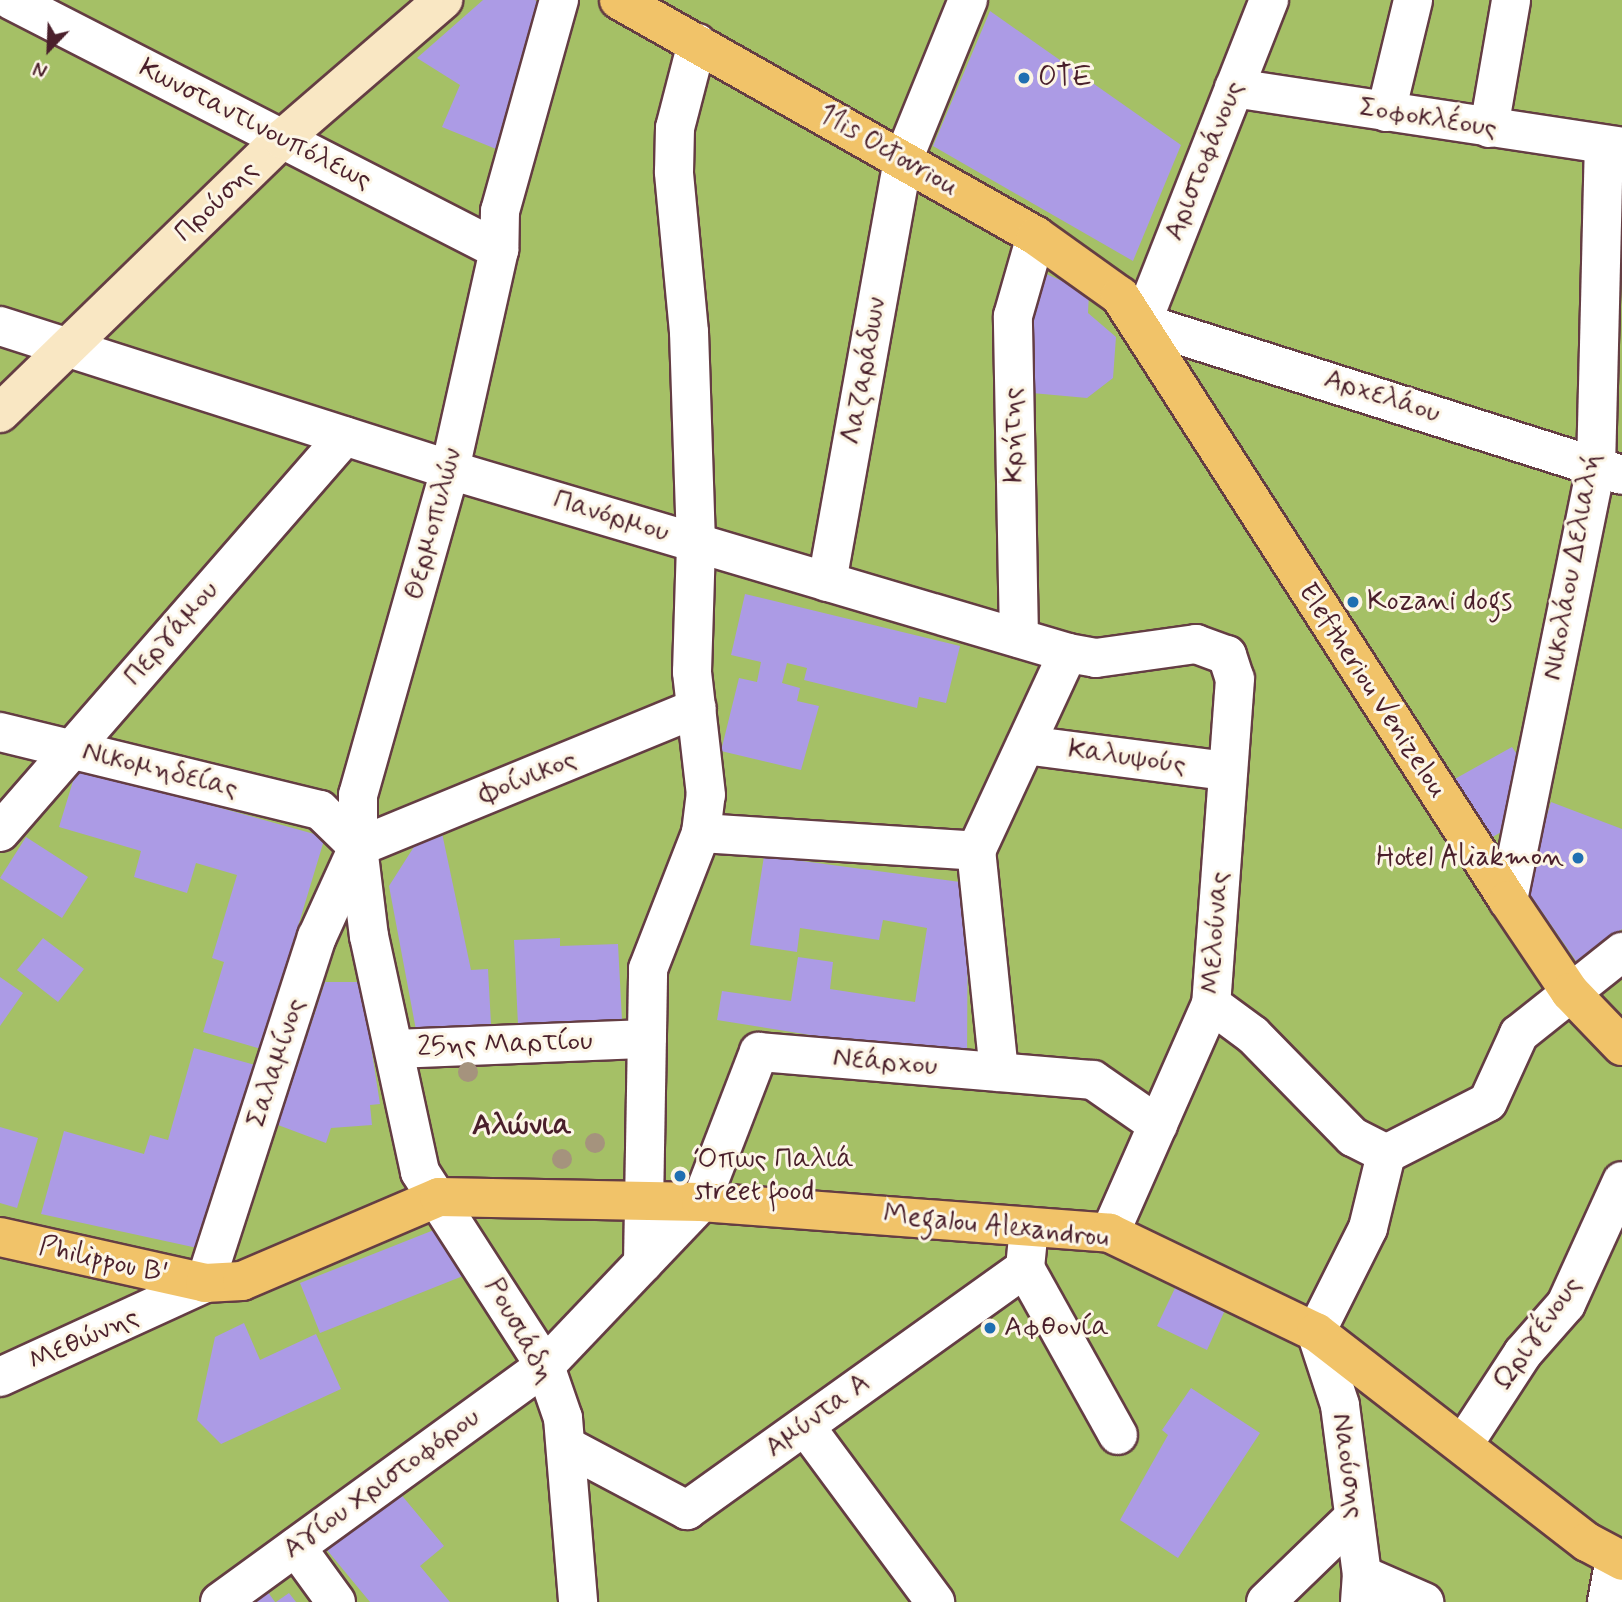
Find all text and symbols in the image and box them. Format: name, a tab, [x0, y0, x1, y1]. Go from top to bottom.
north arrow	[14, 14, 84, 84]
street label: Κωνσταντινουπόλεως	[133, 52, 377, 198]
text: N	[30, 55, 51, 83]
place label: OTE	[1038, 61, 1092, 95]
marker: OTE	[1016, 70, 1032, 86]
street label: Αριστοφάνους	[1158, 76, 1252, 246]
street label: Σοφοκλέους	[1357, 92, 1499, 146]
street label: 11is Octovriou	[812, 97, 964, 205]
street label: Προύσης	[168, 154, 266, 250]
street label: Λαζαράδων	[835, 294, 895, 448]
street label: Αρχελάου	[1320, 362, 1444, 432]
street label: Κρήτης	[996, 387, 1032, 483]
street label: Θερμοπυλών	[398, 444, 470, 604]
street label: Νικολάου Δελιαλή	[1536, 451, 1610, 683]
street label: Πανόρμου	[549, 484, 673, 550]
street label: Περγάμου	[117, 575, 227, 693]
street label: Eleftheriou Venizelou	[1292, 580, 1452, 802]
place label: Kozani dogs	[1367, 585, 1512, 619]
marker: Kozani dogs	[1345, 594, 1361, 610]
street label: Καλυψούς	[1066, 733, 1188, 783]
street label: Νικομηδείας	[79, 735, 241, 807]
street label: Φοίνικος	[474, 743, 582, 813]
place label: Hotel Aliakmon	[1376, 841, 1564, 875]
marker: Hotel Aliakmon	[1570, 850, 1586, 866]
street label: Μελούνας	[1195, 870, 1237, 996]
street label: Σαλαμίνος	[240, 994, 314, 1132]
street label: 25ης Μαρτίου	[417, 1025, 593, 1065]
street label: Νεάρχου	[831, 1042, 939, 1084]
district label: Αλώνια	[472, 1108, 572, 1144]
place label: Όπως Παλιά street food	[694, 1143, 854, 1209]
marker: Όπως Παλιά street food	[672, 1168, 688, 1184]
street label: Megalou Alexandrou	[881, 1198, 1111, 1256]
street label: Philippou B'	[36, 1230, 170, 1292]
street label: Ωριγένους	[1486, 1270, 1590, 1398]
street label: Ρουσιάδη	[476, 1273, 562, 1389]
street label: Μεθώνης	[24, 1301, 144, 1379]
place label: Αφθονία	[1004, 1311, 1109, 1345]
marker: Αφθονία	[982, 1320, 998, 1336]
street label: Αμύντα A	[759, 1367, 877, 1465]
street label: Αγίου Χριστοφόρου	[277, 1401, 487, 1567]
street label: Ναούσης	[1323, 1411, 1371, 1521]

